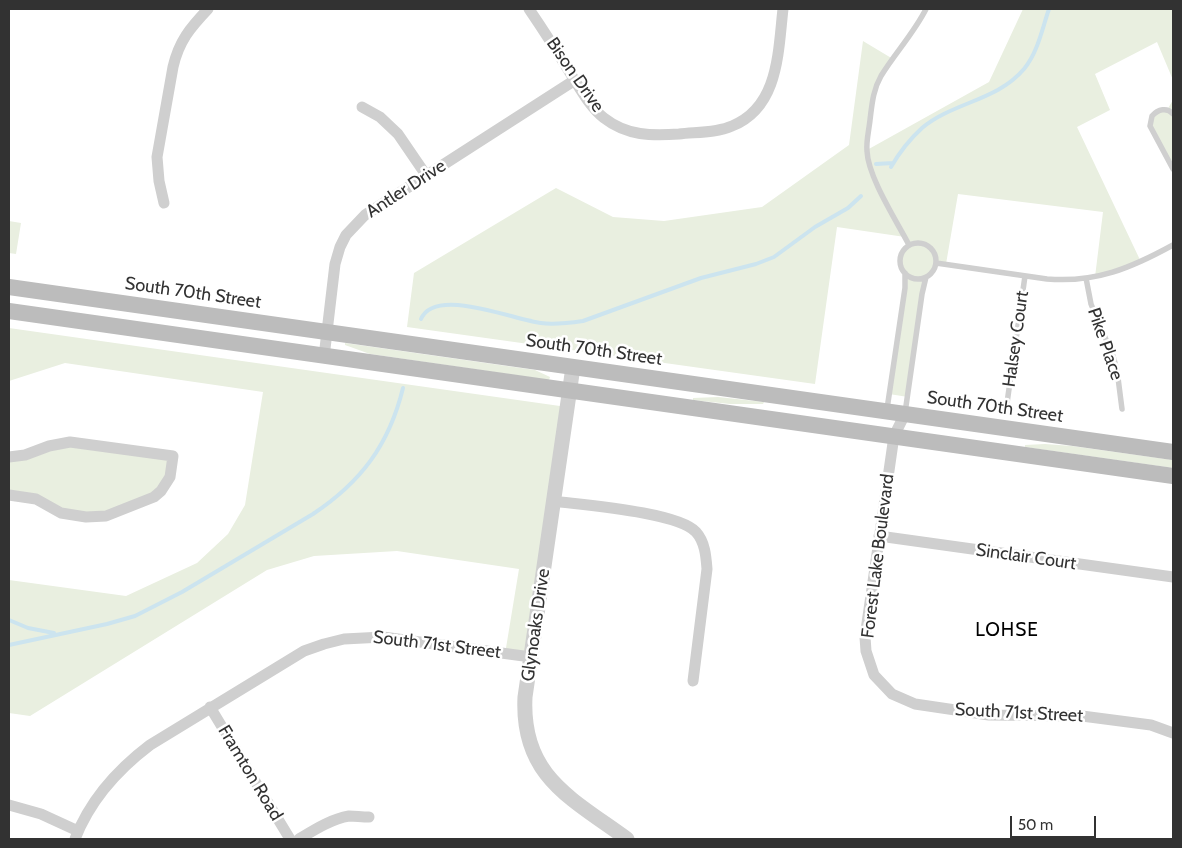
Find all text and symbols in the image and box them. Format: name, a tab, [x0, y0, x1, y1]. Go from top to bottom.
street label: Bison Drive	[541, 33, 609, 117]
street label: Antler Drive	[362, 155, 450, 223]
street label: South 70th Street	[124, 273, 262, 313]
street label: Halsey Court	[999, 289, 1033, 389]
street label: Pike Place	[1083, 305, 1127, 383]
street label: South 70th Street	[525, 330, 663, 370]
street label: South 70th Street	[926, 387, 1064, 427]
street label: Forest Lake Boulevard	[857, 473, 899, 639]
street label: Sinclair Court	[975, 539, 1077, 575]
street label: Glynoaks Drive	[517, 567, 555, 683]
district label: LOHSE	[975, 619, 1039, 641]
street label: South 71st Street	[372, 626, 502, 664]
street label: South 71st Street	[954, 699, 1084, 727]
street label: Framton Road	[213, 721, 287, 825]
scale bar	[1012, 806, 1098, 838]
text: 50 m	[1018, 816, 1053, 834]

